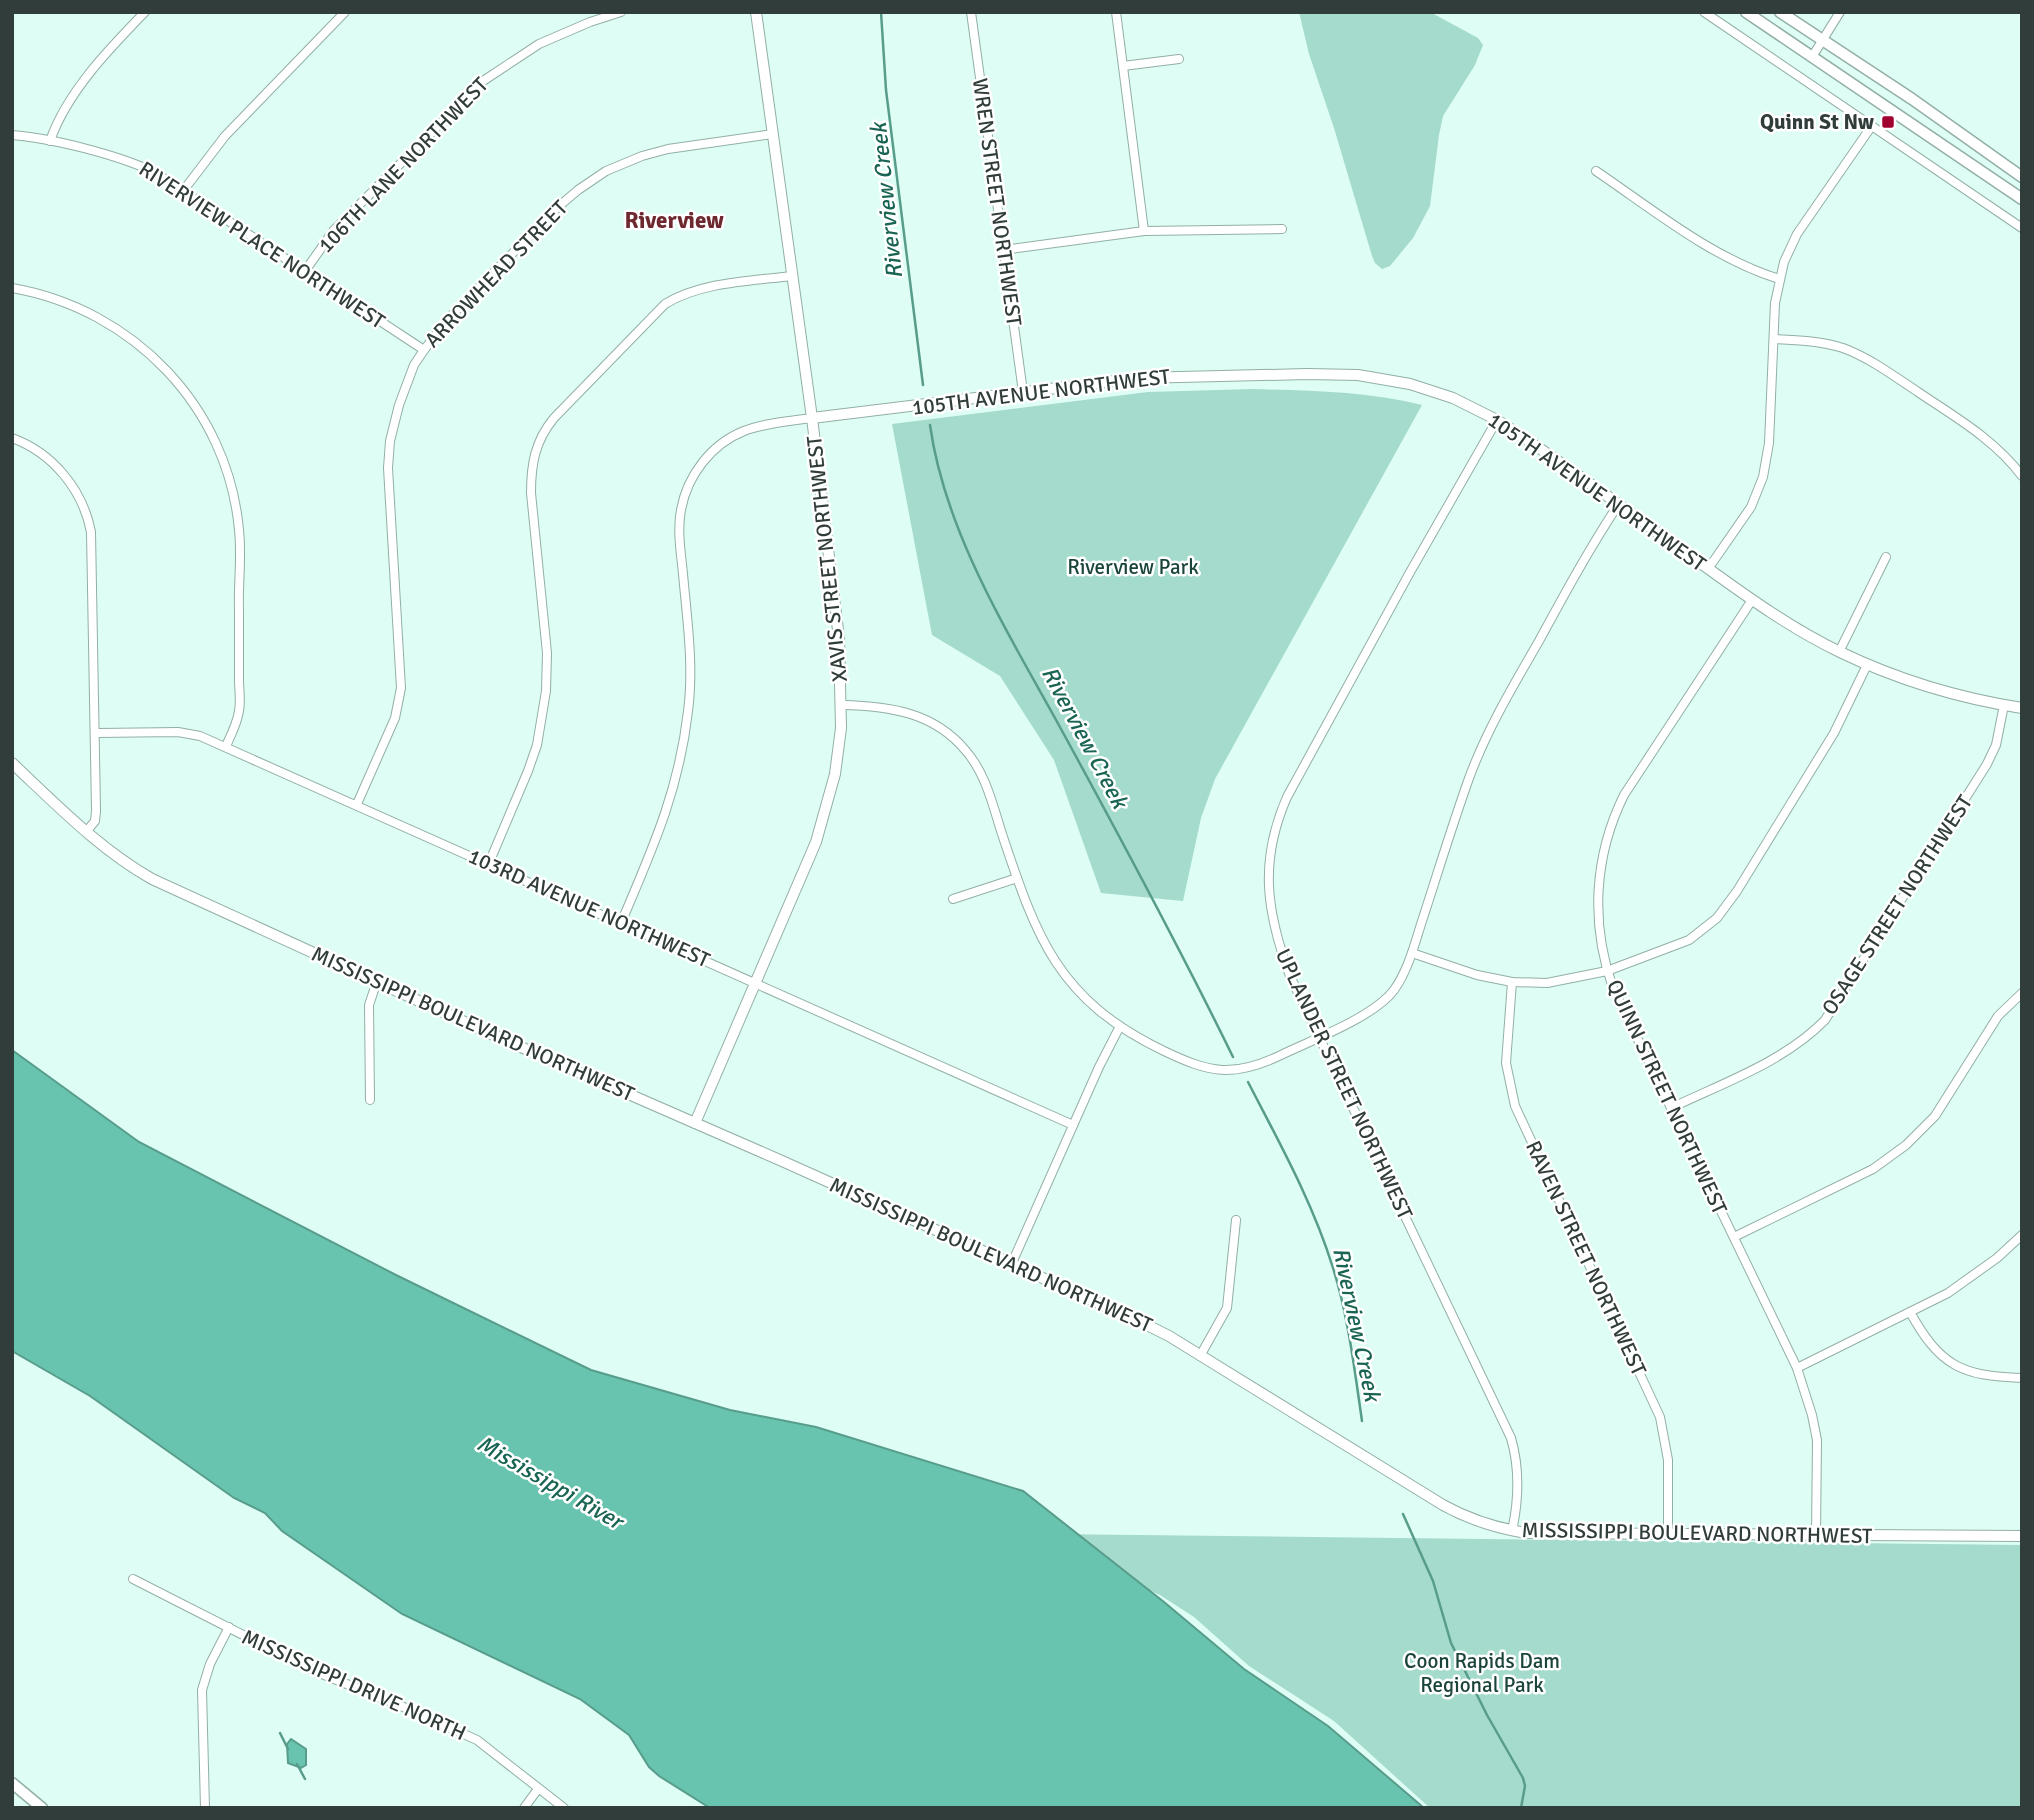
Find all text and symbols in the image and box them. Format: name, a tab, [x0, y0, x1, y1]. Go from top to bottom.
street label: 106TH LANE NORTHWEST	[313, 71, 494, 258]
street label: WREN STREET NORTHWEST	[967, 76, 1027, 328]
place label: Quinn St Nw	[1760, 109, 1874, 135]
marker: Quinn St Nw	[1880, 114, 1896, 130]
water label: Riverview Creek	[864, 119, 909, 280]
street label: RIVERVIEW PLACE NORTHWEST	[134, 156, 390, 335]
street label: ARROWHEAD STREET	[419, 194, 573, 353]
district label: Riverview	[624, 206, 724, 235]
street label: 105TH AVENUE NORTHWEST	[910, 363, 1172, 421]
street label: 105TH AVENUE NORTHWEST	[1483, 407, 1711, 578]
street label: XAVIS STREET NORTHWEST	[801, 434, 853, 683]
park label: Riverview Park	[1067, 554, 1199, 580]
water label: Riverview Creek	[1035, 661, 1135, 815]
street label: OSAGE STREET NORTHWEST	[1816, 790, 1978, 1020]
street label: 103RD AVENUE NORTHWEST	[464, 843, 714, 973]
street label: MISSISSIPPI BOULEVARD NORTHWEST	[308, 941, 639, 1107]
street label: UPLANDER STREET NORTHWEST	[1270, 945, 1418, 1224]
street label: QUINN STREET NORTHWEST	[1601, 976, 1733, 1219]
street label: RAVEN STREET NORTHWEST	[1520, 1136, 1652, 1380]
street label: MISSISSIPPI BOULEVARD NORTHWEST	[826, 1172, 1157, 1338]
water label: Riverview Creek	[1326, 1245, 1387, 1406]
water label: Mississippi River	[472, 1429, 631, 1538]
street label: MISSISSIPPI BOULEVARD NORTHWEST	[1522, 1517, 1873, 1549]
street label: MISSISSIPPI DRIVE NORTH	[238, 1624, 470, 1746]
park label: Coon Rapids Dam Regional Park	[1404, 1648, 1560, 1698]

